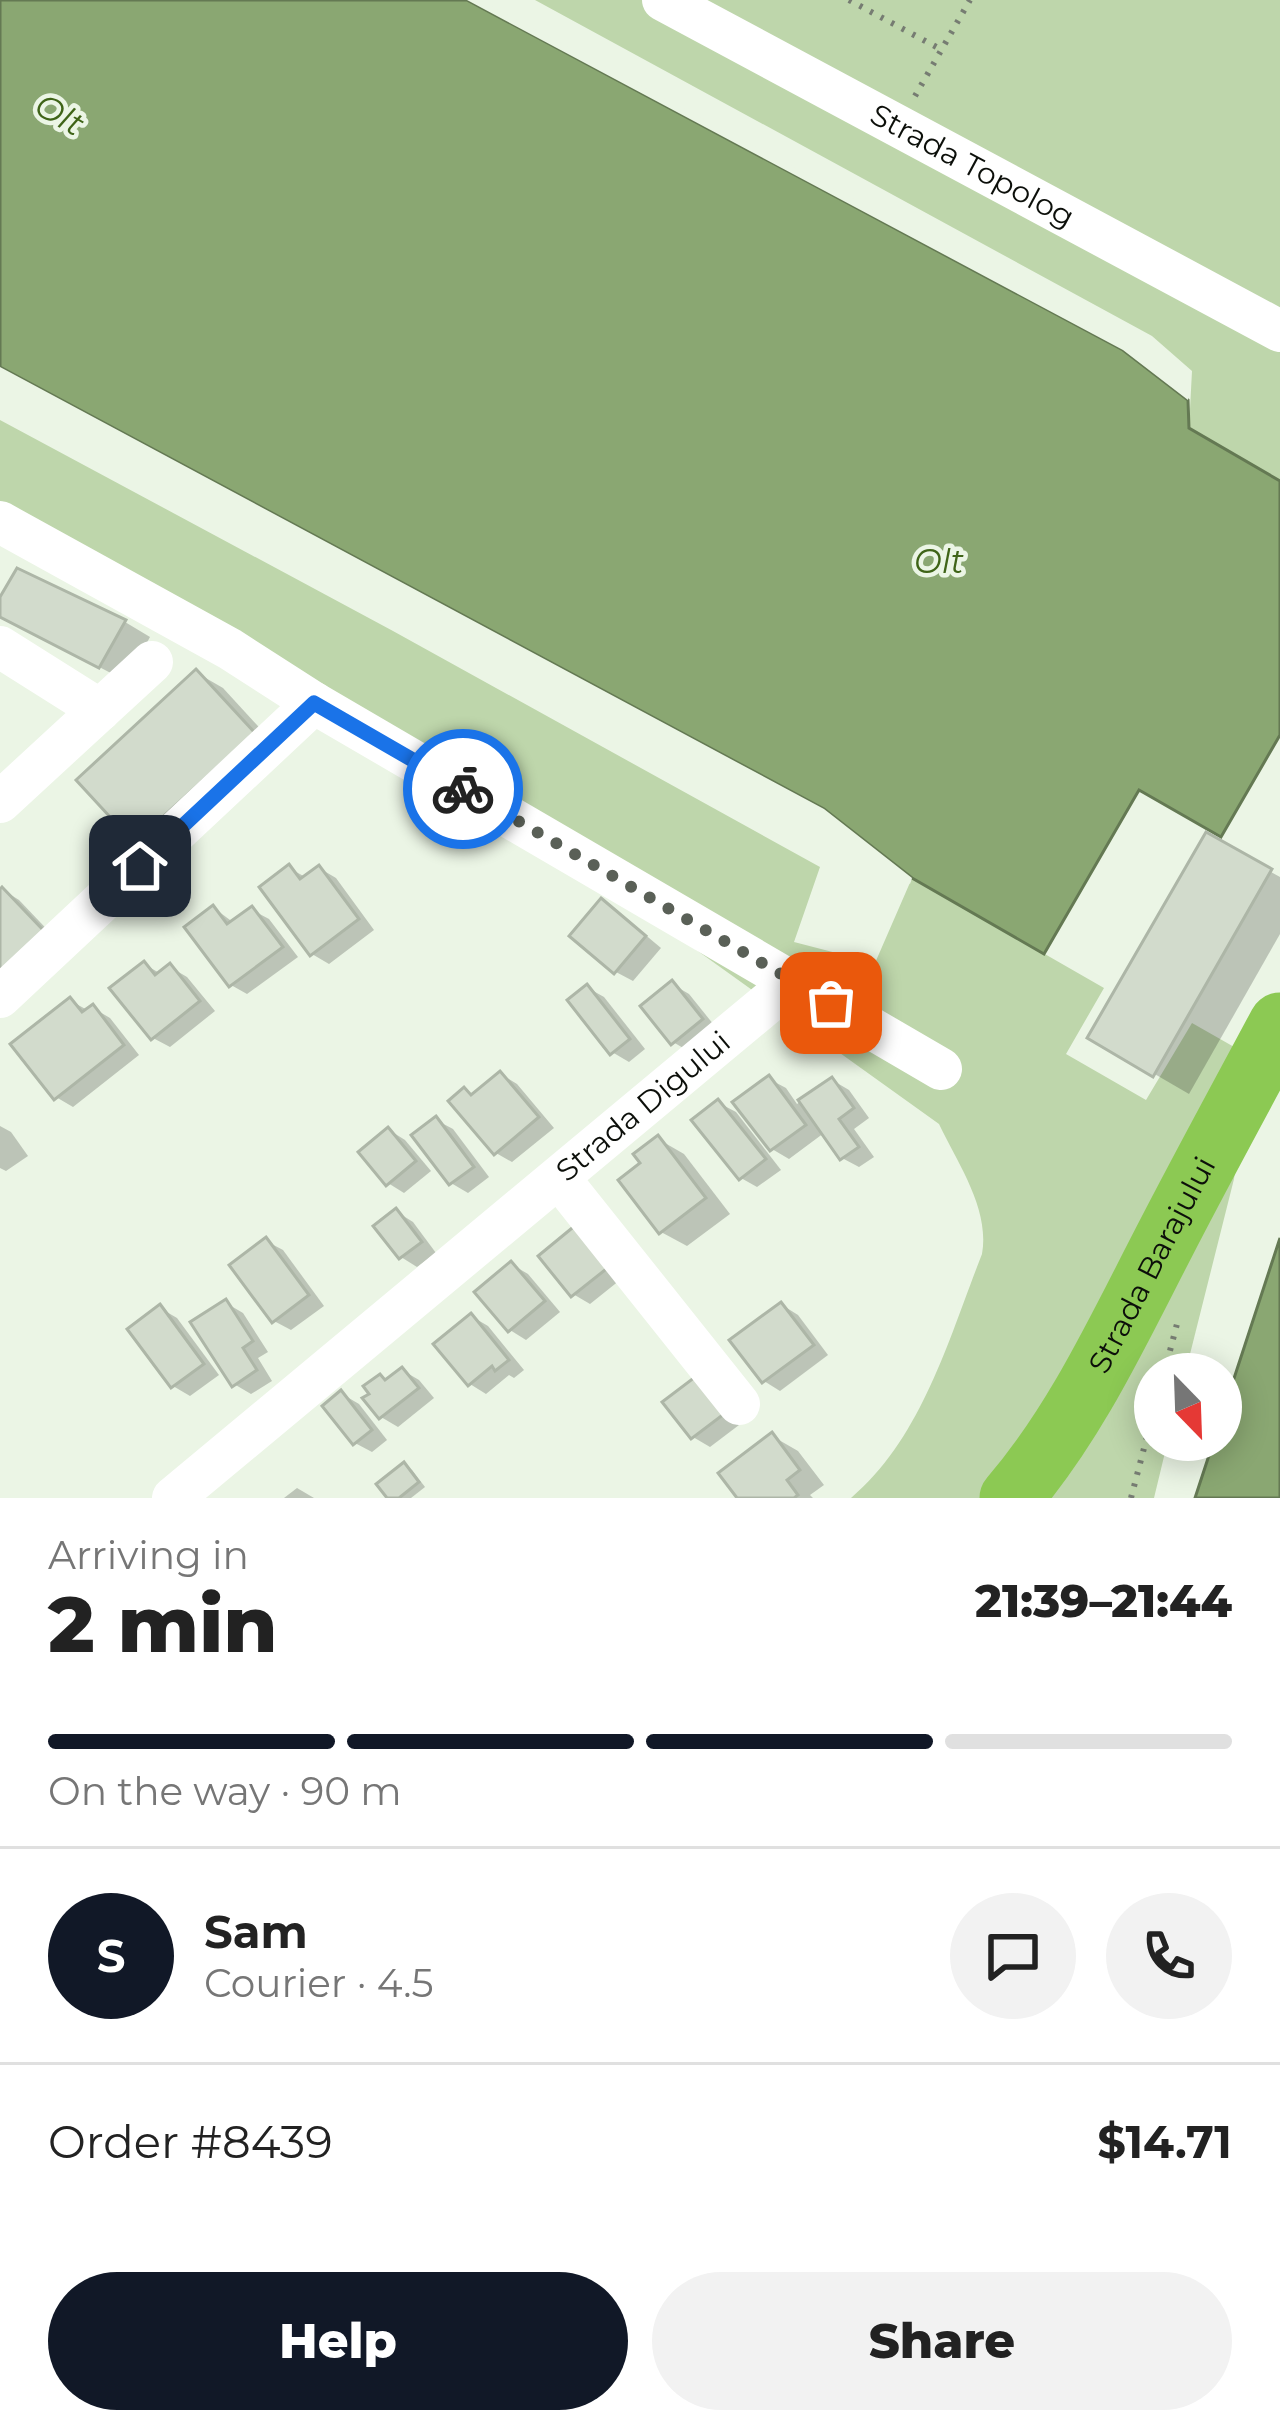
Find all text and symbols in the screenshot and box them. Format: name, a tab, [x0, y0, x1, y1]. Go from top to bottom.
water label: Olt	[28, 84, 92, 144]
street label: Strada Topolog	[864, 96, 1081, 235]
water label: Olt	[914, 541, 964, 581]
courier	[403, 729, 523, 849]
icon: bike	[430, 756, 496, 822]
pin	[89, 815, 191, 917]
icon: home	[107, 833, 173, 899]
pin	[780, 952, 882, 1054]
icon: bag	[798, 970, 864, 1036]
street label: Strada Digului	[549, 1023, 737, 1189]
street label: Strada Barajului	[1080, 1150, 1223, 1380]
north arrow	[1134, 1353, 1242, 1461]
map controls	[1134, 1353, 1242, 1461]
text: Arriving in	[48, 1531, 249, 1579]
text: 21:39–21:44	[975, 1573, 1232, 1628]
text: 2 min	[48, 1576, 278, 1672]
text: On the way · 90 m	[48, 1767, 402, 1815]
button: chat	[950, 1893, 1076, 2019]
button: phone	[1106, 1893, 1232, 2019]
text: Sam	[204, 1904, 308, 1959]
text: S	[97, 1928, 125, 1983]
text: Courier · 4.5	[204, 1959, 434, 2007]
text: Order #8439	[48, 2114, 333, 2169]
text: $14.71	[1097, 2114, 1232, 2169]
button: Help	[48, 2272, 628, 2410]
button: Share	[652, 2272, 1232, 2410]

